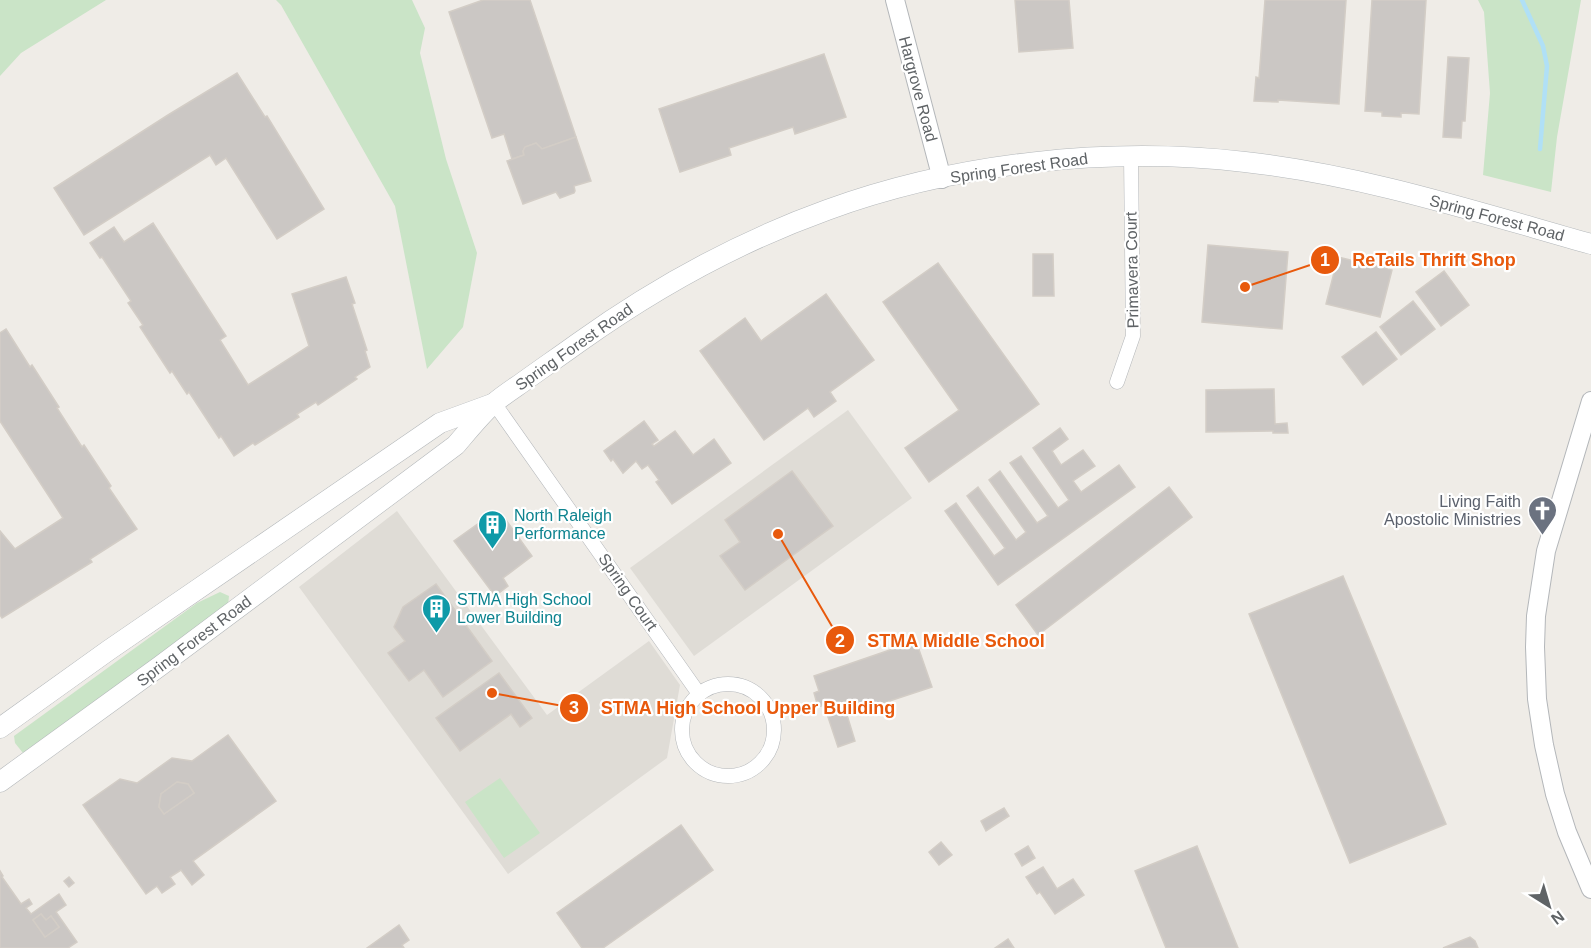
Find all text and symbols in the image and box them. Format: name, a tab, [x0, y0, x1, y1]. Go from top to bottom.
street label: Hargrove Road	[896, 34, 940, 144]
street label: Spring Forest Road	[949, 150, 1089, 186]
street label: Spring Forest Road	[1428, 192, 1566, 244]
street label: Primavera Court	[1122, 211, 1142, 328]
callout: ReTails Thrift Shop	[1310, 242, 1528, 278]
text: 1	[1320, 250, 1330, 270]
text: ReTails Thrift Shop	[1352, 250, 1516, 270]
street label: Spring Forest Road	[512, 300, 636, 394]
place label: Living Faith Apostolic Ministries	[1384, 493, 1521, 528]
church icon: Living Faith Apostolic Ministries	[1526, 494, 1558, 536]
place label: North Raleigh Performance	[514, 507, 612, 542]
building icon: North Raleigh Performance	[477, 508, 509, 550]
street label: Spring Court	[595, 550, 661, 634]
place label: STMA High School Lower Building	[457, 591, 591, 626]
street label: Spring Forest Road	[133, 592, 255, 690]
building icon: STMA High School Lower Building	[420, 592, 452, 634]
callout: STMA Middle School	[825, 622, 1057, 658]
text: 2	[835, 631, 845, 651]
text: STMA Middle School	[867, 631, 1045, 651]
callout: STMA High School Upper Building	[559, 690, 908, 726]
text: 3	[569, 698, 579, 718]
text: STMA High School Upper Building	[601, 698, 895, 718]
north arrow	[1519, 876, 1579, 936]
text: N	[1548, 907, 1567, 928]

